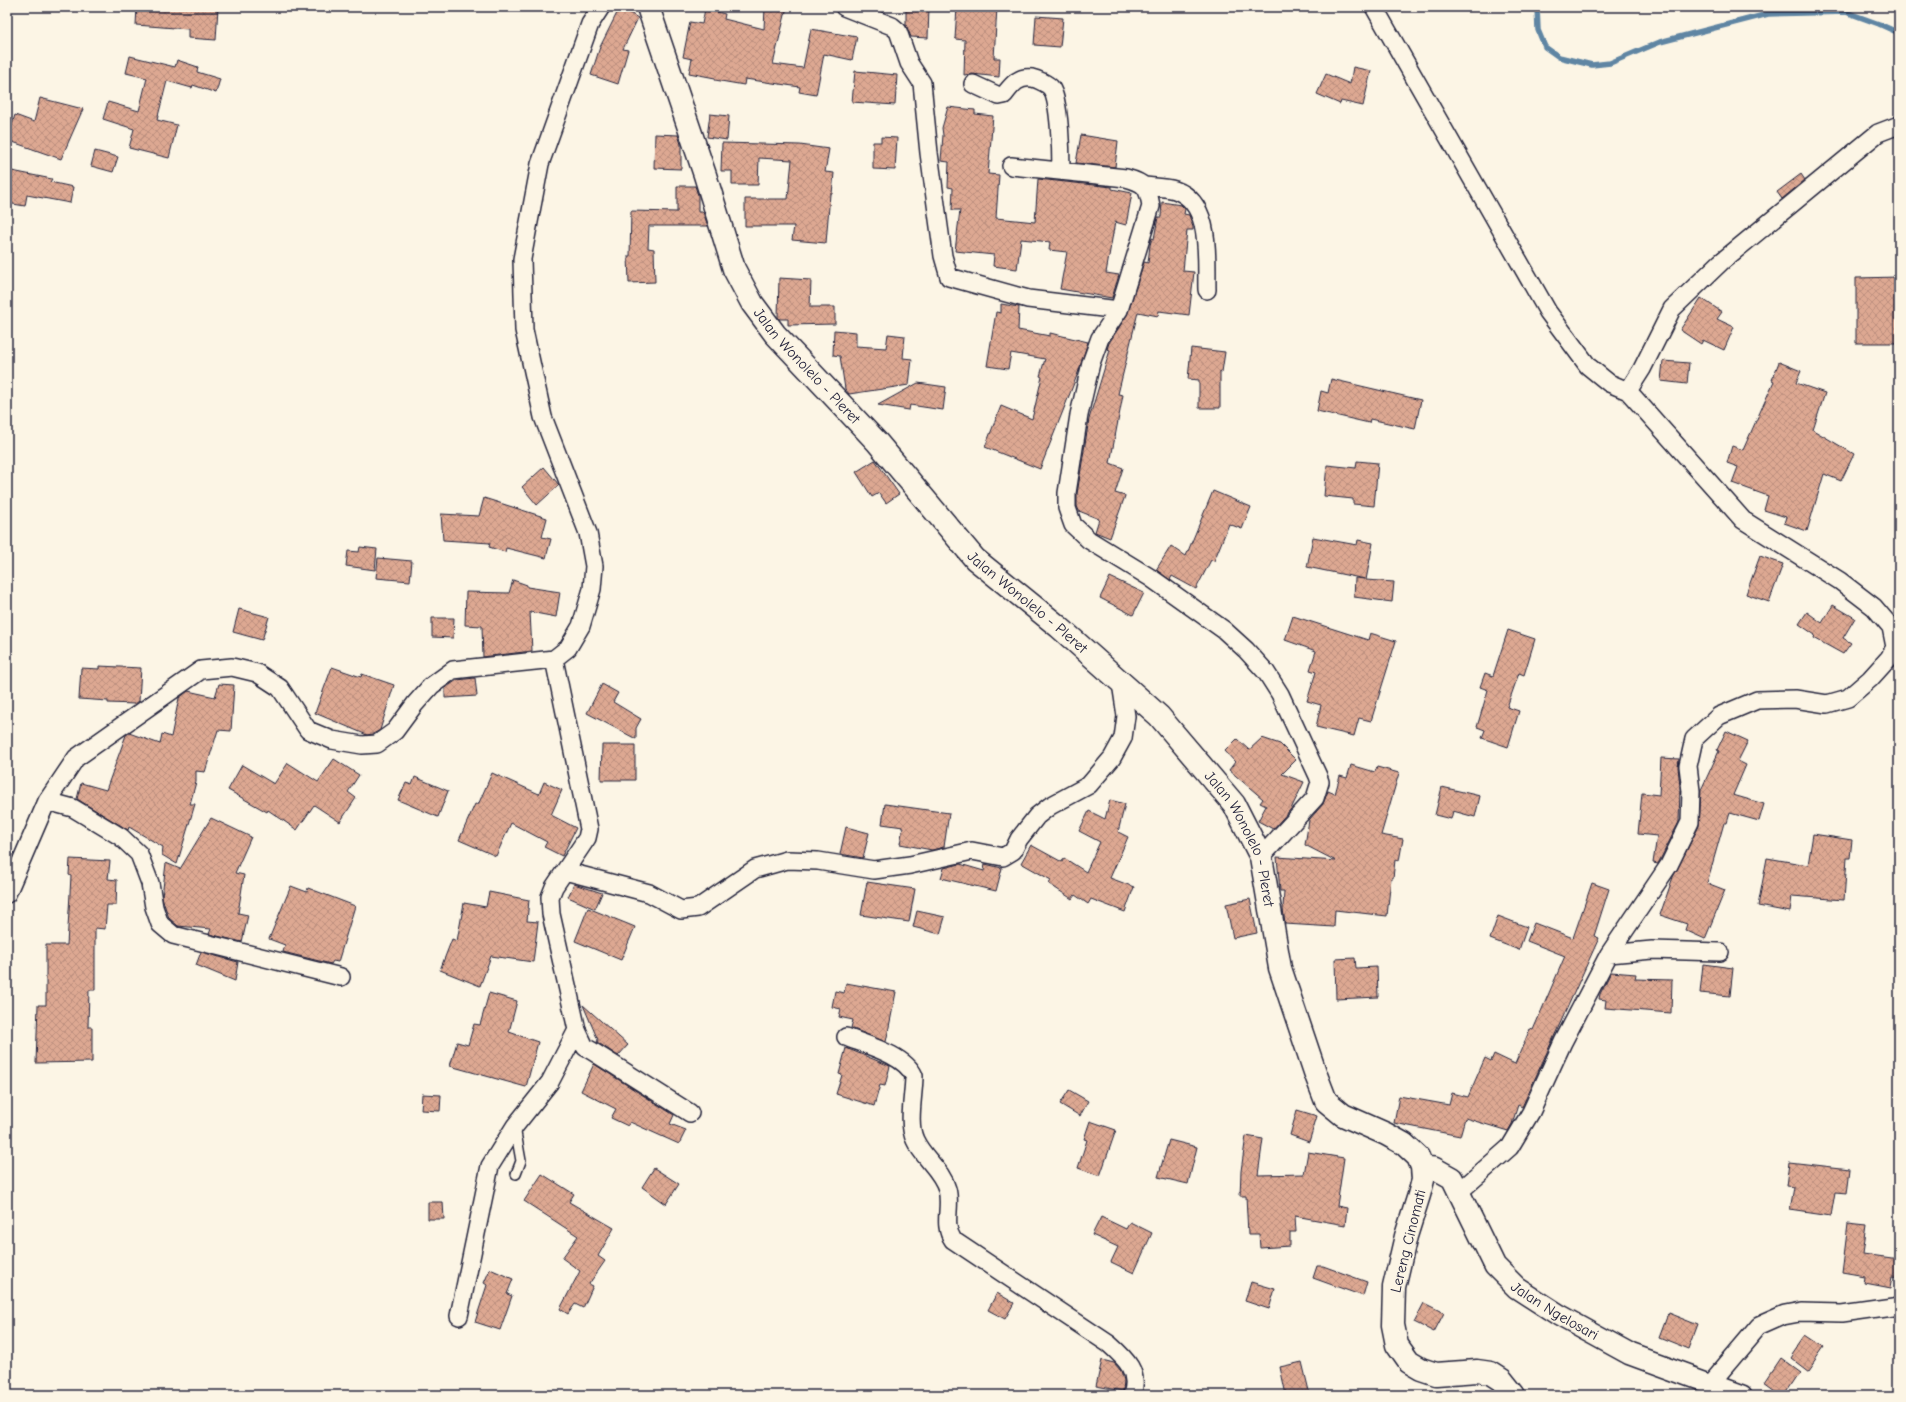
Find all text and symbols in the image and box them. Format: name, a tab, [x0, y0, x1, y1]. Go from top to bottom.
street label: Jalan Wonolelo - Pleret	[750, 305, 865, 428]
street label: Jalan Wonolelo - Pleret	[963, 548, 1092, 658]
street label: Jalan Wonolelo - Pleret	[1201, 767, 1278, 909]
street label: Lereng Cinomati	[1386, 1187, 1430, 1295]
street label: Jalan Ngelosari	[1507, 1278, 1602, 1344]

